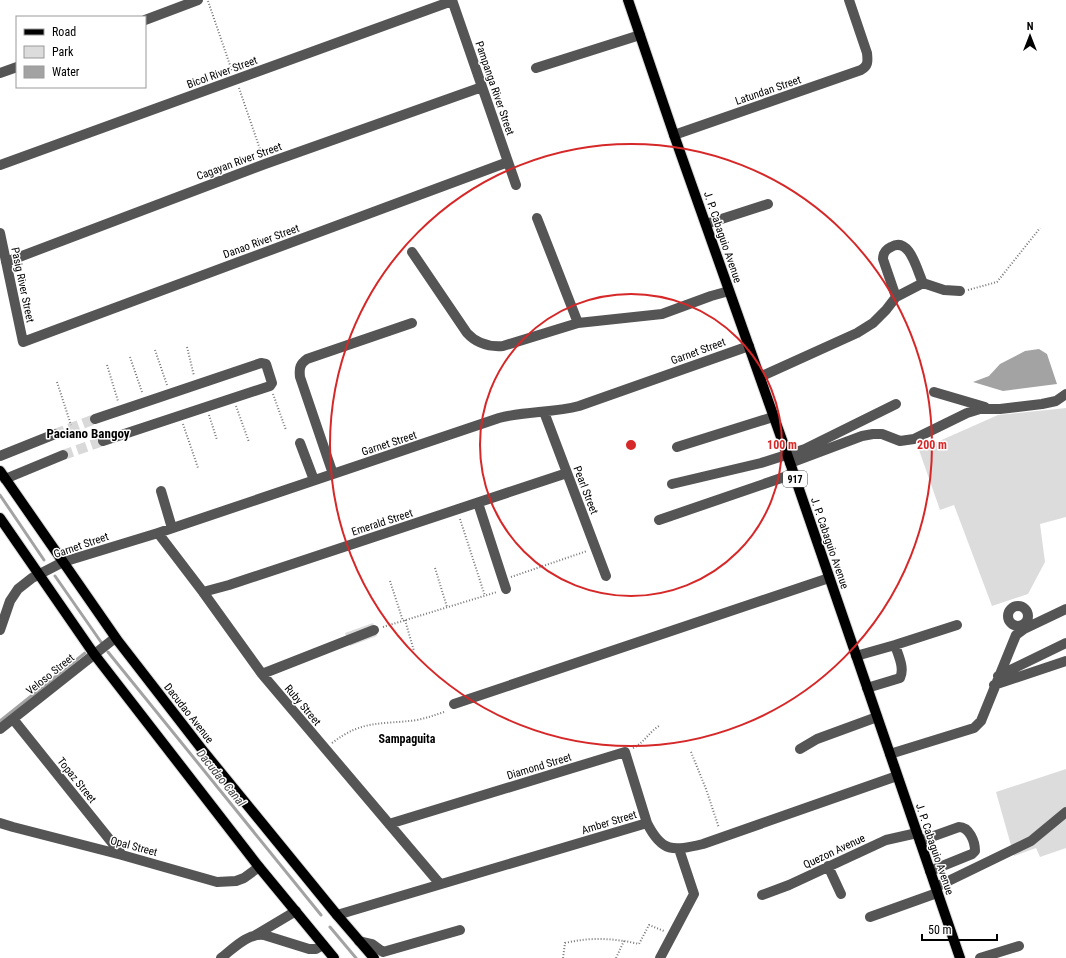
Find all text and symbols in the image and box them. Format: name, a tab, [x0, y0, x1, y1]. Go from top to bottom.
legend	[16, 16, 146, 88]
north arrow	[1010, 16, 1050, 56]
text: N	[1027, 20, 1034, 33]
text: Road	[52, 25, 76, 39]
street label: Pampanga River Street	[472, 39, 517, 137]
text: Park	[52, 45, 74, 59]
street label: Bicol River Street	[185, 54, 259, 91]
text: Water	[52, 65, 80, 79]
street label: Latundan Street	[734, 73, 803, 108]
street label: Cagayan River Street	[195, 140, 283, 183]
street label: J. P. Cabaguio Avenue	[701, 190, 744, 285]
street label: Danao River Street	[221, 222, 301, 261]
street label: Pasig River Street	[8, 246, 37, 324]
street label: Garnet Street	[669, 336, 727, 367]
district label: Paciano Bangoy	[46, 426, 130, 441]
street label: Garnet Street	[360, 428, 418, 458]
centre of rings	[624, 438, 638, 452]
text: 100 m	[767, 438, 797, 452]
text: 200 m	[917, 438, 947, 452]
street label: Pearl Street	[570, 464, 601, 516]
road number: 917	[783, 471, 807, 487]
street label: J. P. Cabaguio Avenue	[808, 496, 851, 591]
street label: Emerald Street	[350, 506, 414, 538]
street label: Garnet Street	[52, 530, 110, 561]
street label: Veloso Street	[24, 651, 77, 698]
street label: Dacudao Avenue	[161, 681, 216, 746]
street label: Ruby Street	[282, 682, 323, 728]
district label: Sampaguita	[379, 732, 436, 746]
water label: Dacudao Canal	[194, 747, 248, 810]
street label: Diamond Street	[505, 750, 573, 782]
street label: Topaz Street	[54, 755, 99, 806]
street label: J. P. Cabaguio Avenue	[913, 802, 956, 897]
street label: Amber Street	[580, 808, 638, 837]
street label: Quezon Avenue	[801, 831, 867, 871]
street label: Opal Street	[109, 834, 159, 859]
scale bar	[922, 916, 997, 942]
text: 50 m	[928, 923, 952, 937]

